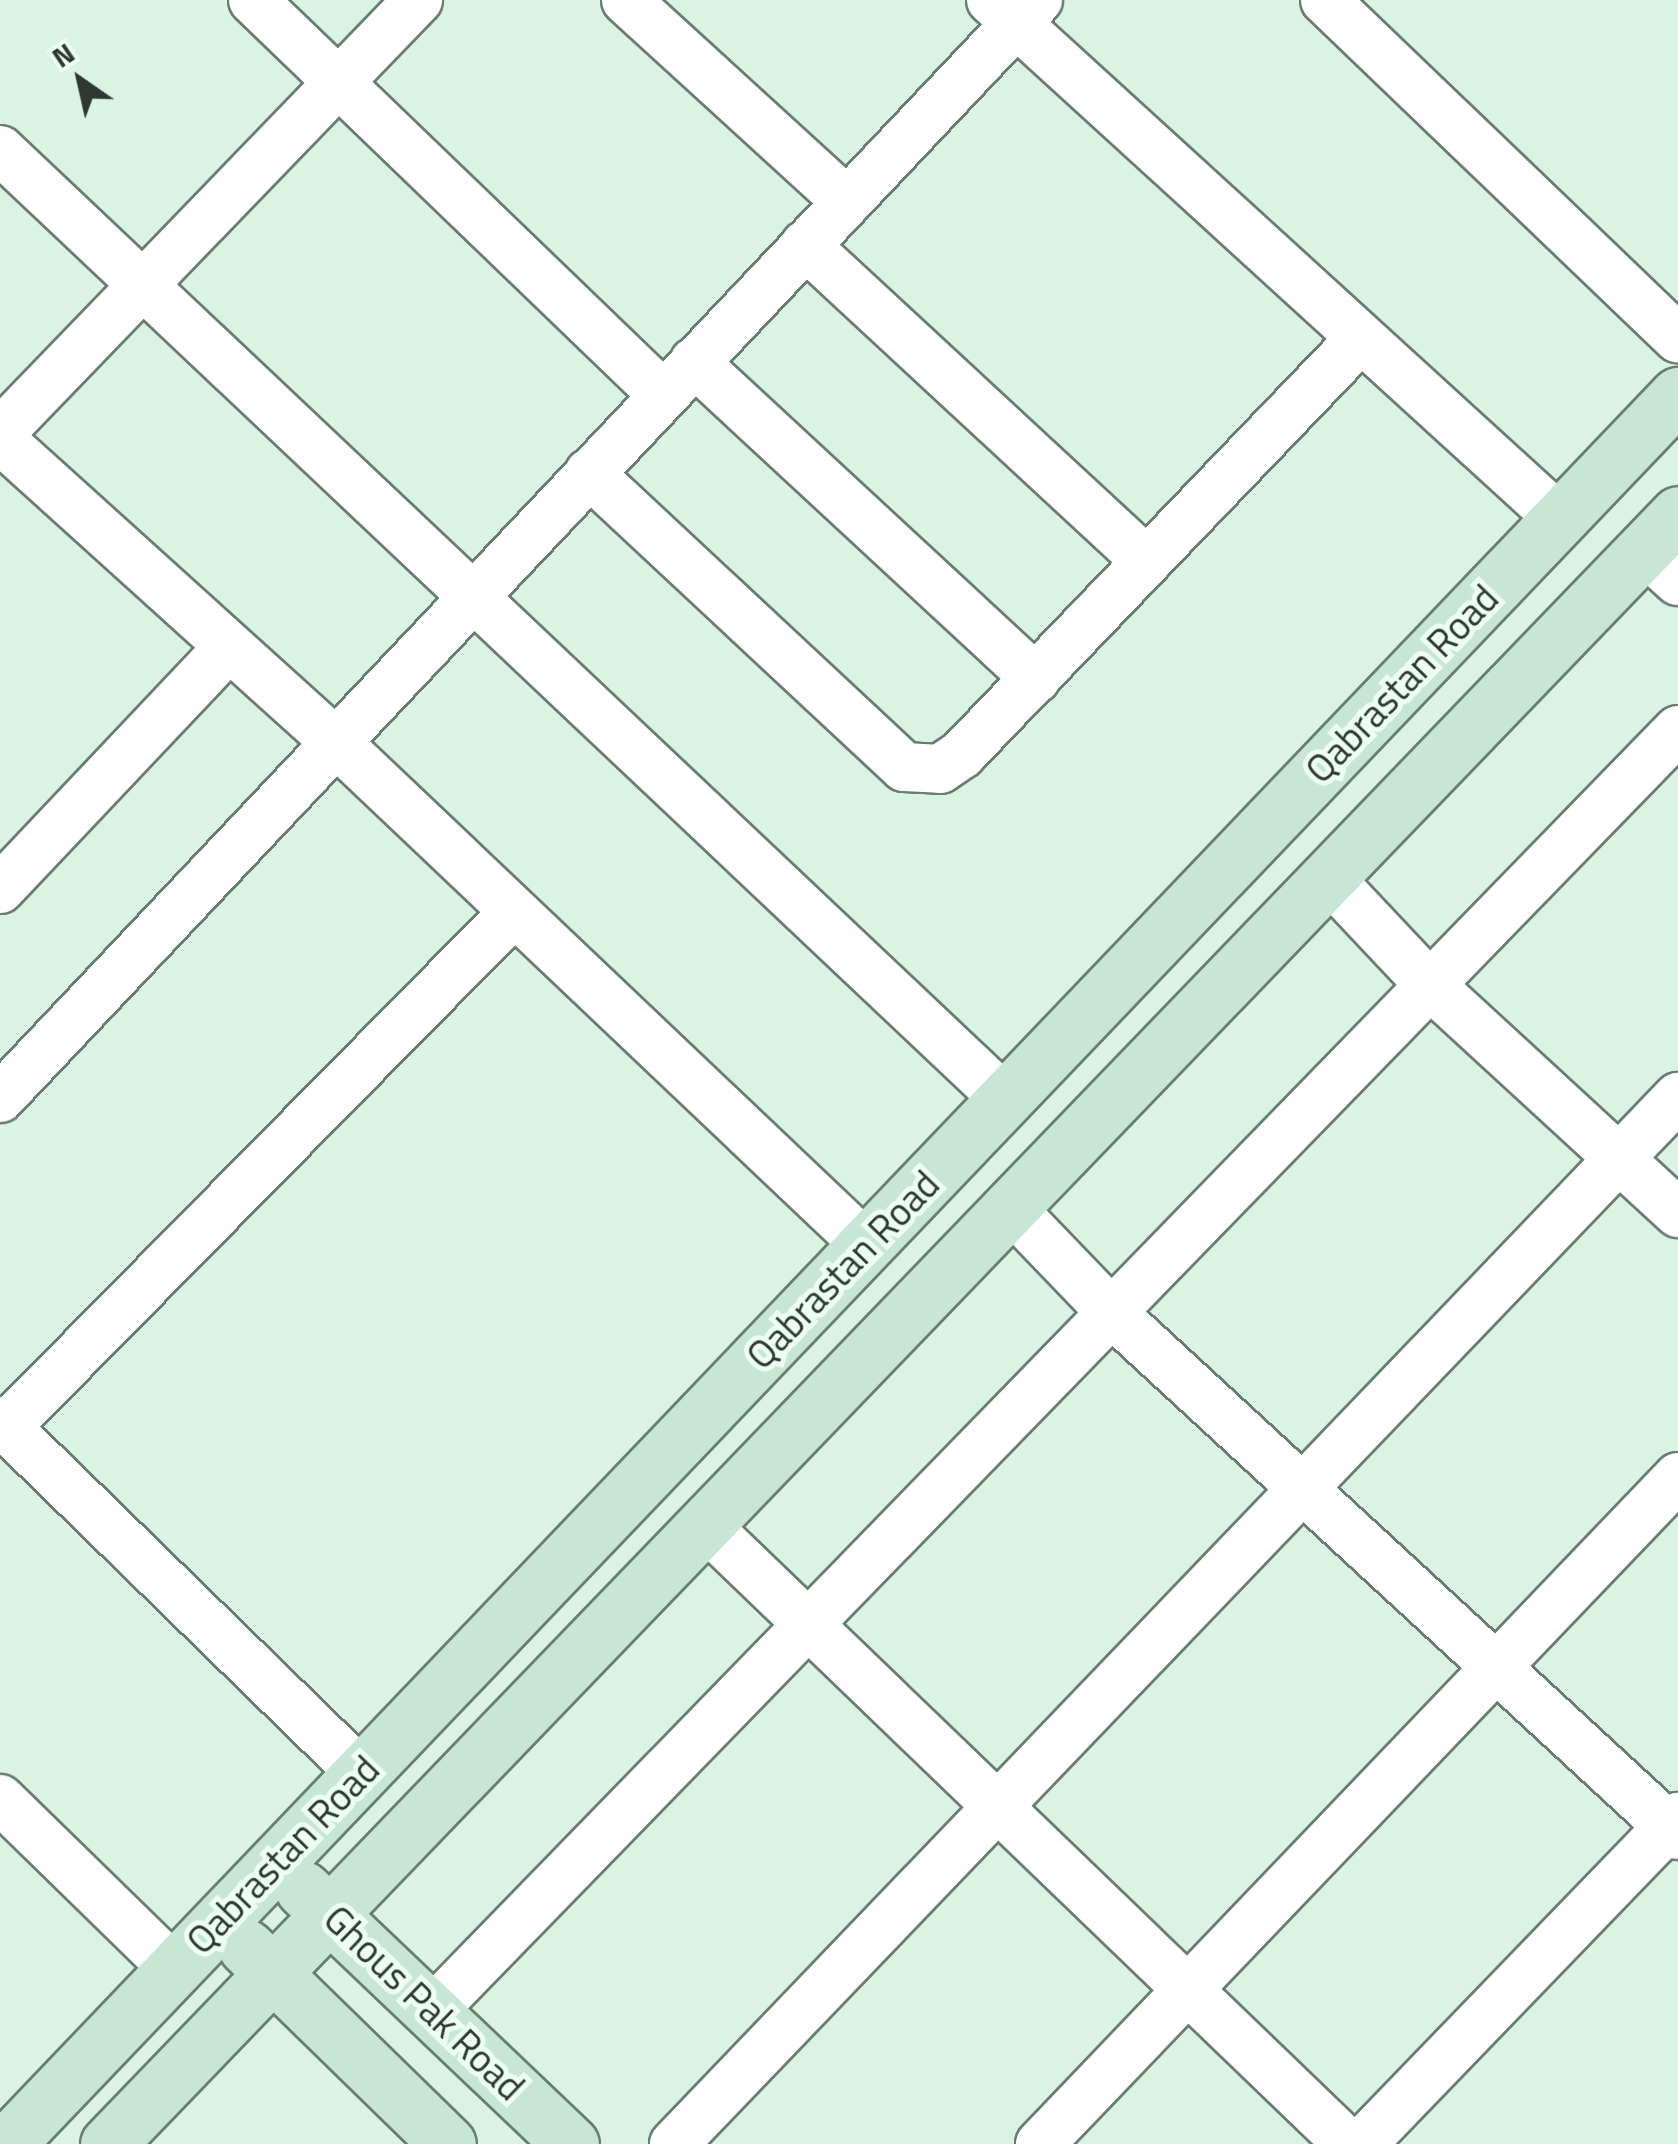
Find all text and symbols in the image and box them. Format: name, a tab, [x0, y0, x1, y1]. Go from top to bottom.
north arrow	[30, 30, 130, 130]
text: N	[43, 31, 83, 78]
street label: Qabrastan Road	[1296, 576, 1508, 792]
street label: Qabrastan Road	[737, 1162, 949, 1378]
street label: Qabrastan Road	[177, 1747, 389, 1963]
street label: Ghous Pak Road	[315, 1896, 533, 2110]

